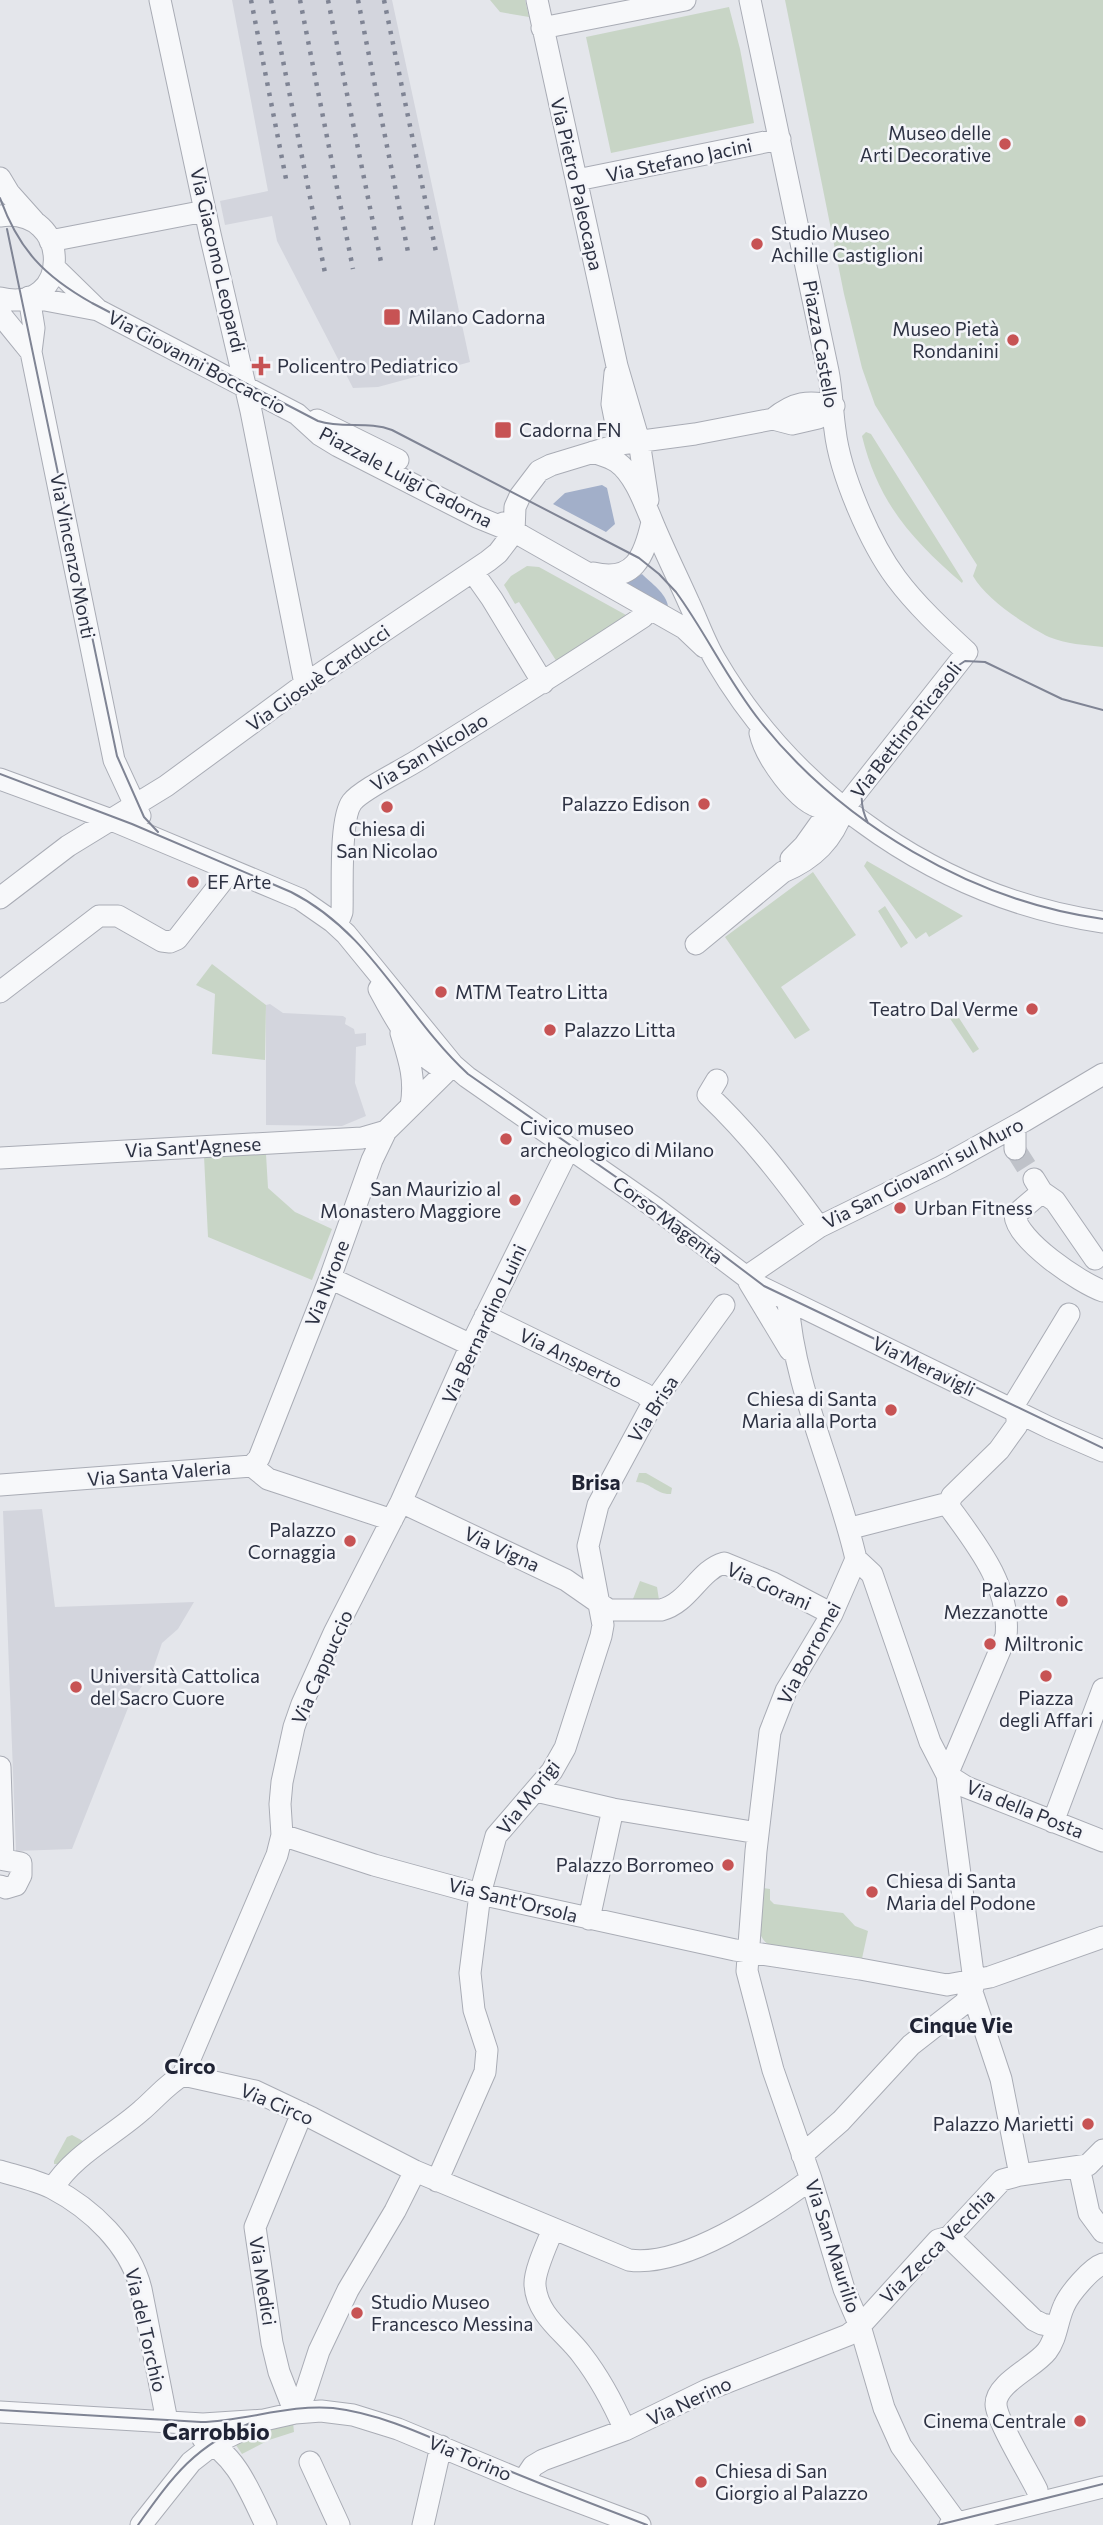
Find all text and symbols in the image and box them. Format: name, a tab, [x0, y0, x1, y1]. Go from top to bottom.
street label: Via Pietro Paleocapa	[546, 95, 609, 273]
place label: Museo delle Arti Decorative	[860, 121, 991, 166]
street label: Via Stefano Jacini	[604, 133, 754, 186]
marker: Museo delle Arti Decorative	[997, 136, 1013, 152]
street label: Via Giacomo Leopardi	[186, 165, 251, 355]
place label: Studio Museo Achille Castiglioni	[771, 221, 924, 266]
marker: Studio Museo Achille Castiglioni	[749, 236, 765, 252]
street label: Piazza Castello	[799, 278, 844, 410]
street label: Via Giovanni Boccaccio	[104, 305, 290, 418]
place label: Milano Cadorna	[408, 305, 545, 328]
marker: Milano Cadorna	[382, 307, 402, 327]
place label: Museo Pietà Rondanini	[892, 317, 999, 362]
marker: Museo Pietà Rondanini	[1005, 332, 1021, 348]
place label: Policentro Pediatrico	[277, 354, 458, 377]
marker: Policentro Pediatrico	[251, 356, 271, 376]
place label: Cadorna FN	[519, 418, 622, 441]
marker: Cadorna FN	[493, 420, 513, 440]
street label: Piazzale Luigi Cadorna	[316, 421, 497, 532]
street label: Via Vincenzo Monti	[46, 471, 101, 641]
street label: Via Giosuè Carducci	[242, 619, 394, 736]
street label: Via Bettino Ricasoli	[845, 657, 966, 802]
street label: Via San Nicolao	[366, 707, 492, 796]
place label: Palazzo Edison	[562, 792, 690, 815]
marker: Palazzo Edison	[696, 796, 712, 812]
marker: Chiesa di San Nicolao	[379, 799, 395, 815]
place label: Chiesa di San Nicolao	[336, 817, 438, 862]
place label: EF Arte	[207, 870, 271, 893]
marker: EF Arte	[185, 874, 201, 890]
place label: MTM Teatro Litta	[455, 980, 608, 1003]
marker: MTM Teatro Litta	[433, 984, 449, 1000]
place label: Teatro Dal Verme	[869, 997, 1018, 1020]
marker: Teatro Dal Verme	[1024, 1001, 1040, 1017]
place label: Palazzo Litta	[564, 1018, 676, 1041]
marker: Palazzo Litta	[542, 1022, 558, 1038]
street label: Via San Giovanni sul Muro	[819, 1112, 1027, 1233]
place label: Civico museo archeologico di Milano	[520, 1116, 714, 1161]
street label: Via Sant'Agnese	[124, 1131, 262, 1162]
marker: Civico museo archeologico di Milano	[498, 1131, 514, 1147]
street label: Corso Magenta	[609, 1171, 728, 1268]
place label: San Maurizio al Monastero Maggiore	[320, 1177, 501, 1222]
marker: San Maurizio al Monastero Maggiore	[507, 1192, 523, 1208]
place label: Urban Fitness	[914, 1196, 1033, 1219]
marker: Urban Fitness	[892, 1200, 908, 1216]
street label: Via Nirone	[300, 1237, 353, 1329]
street label: Via Bernardino Luini	[436, 1240, 531, 1407]
street label: Via Ansperto	[516, 1323, 627, 1392]
street label: Via Meravigli	[869, 1331, 979, 1400]
street label: Via Brisa	[623, 1371, 683, 1446]
place label: Chiesa di Santa Maria alla Porta	[742, 1387, 877, 1432]
marker: Chiesa di Santa Maria alla Porta	[883, 1402, 899, 1418]
street label: Via Santa Valeria	[86, 1455, 232, 1490]
district label: Brisa	[571, 1469, 621, 1494]
place label: Palazzo Cornaggia	[248, 1518, 336, 1563]
street label: Via Vigna	[461, 1521, 544, 1576]
marker: Palazzo Cornaggia	[342, 1533, 358, 1549]
street label: Via Gorani	[723, 1557, 815, 1614]
place label: Palazzo Mezzanotte	[943, 1578, 1048, 1623]
marker: Palazzo Mezzanotte	[1054, 1593, 1070, 1609]
street label: Via Borromei	[772, 1598, 845, 1708]
street label: Via Cappuccio	[286, 1606, 357, 1727]
place label: Miltronic	[1004, 1632, 1083, 1655]
marker: Miltronic	[982, 1636, 998, 1652]
place label: Università Cattolica del Sacro Cuore	[90, 1664, 260, 1709]
marker: Piazza degli Affari	[1038, 1668, 1054, 1684]
marker: Università Cattolica del Sacro Cuore	[68, 1679, 84, 1695]
place label: Piazza degli Affari	[999, 1686, 1093, 1731]
street label: Via Morigi	[491, 1755, 564, 1839]
street label: Via della Posta	[963, 1774, 1087, 1843]
place label: Palazzo Borromeo	[556, 1853, 714, 1876]
marker: Palazzo Borromeo	[720, 1857, 736, 1873]
place label: Chiesa di Santa Maria del Podone	[886, 1869, 1036, 1914]
street label: Via Sant'Orsola	[446, 1872, 580, 1927]
marker: Chiesa di Santa Maria del Podone	[864, 1884, 880, 1900]
district label: Cinque Vie	[909, 2012, 1013, 2037]
district label: Circo	[164, 2053, 216, 2078]
street label: Via Circo	[237, 2078, 317, 2129]
place label: Palazzo Marietti	[933, 2112, 1074, 2135]
marker: Palazzo Marietti	[1080, 2116, 1096, 2132]
street label: Via San Maurilio	[801, 2176, 866, 2316]
street label: Via Zecca Vecchia	[874, 2183, 999, 2308]
street label: Via Medici	[245, 2235, 282, 2327]
street label: Via del Torchio	[121, 2266, 172, 2394]
place label: Studio Museo Francesco Messina	[371, 2290, 533, 2335]
marker: Studio Museo Francesco Messina	[349, 2305, 365, 2321]
street label: Via Nerino	[643, 2371, 735, 2430]
place label: Cinema Centrale	[923, 2409, 1066, 2432]
marker: Cinema Centrale	[1072, 2413, 1088, 2429]
district label: Carrobbio	[162, 2417, 270, 2445]
street label: Via Torino	[425, 2430, 515, 2485]
place label: Chiesa di San Giorgio al Palazzo	[715, 2459, 868, 2504]
marker: Chiesa di San Giorgio al Palazzo	[693, 2474, 709, 2490]

